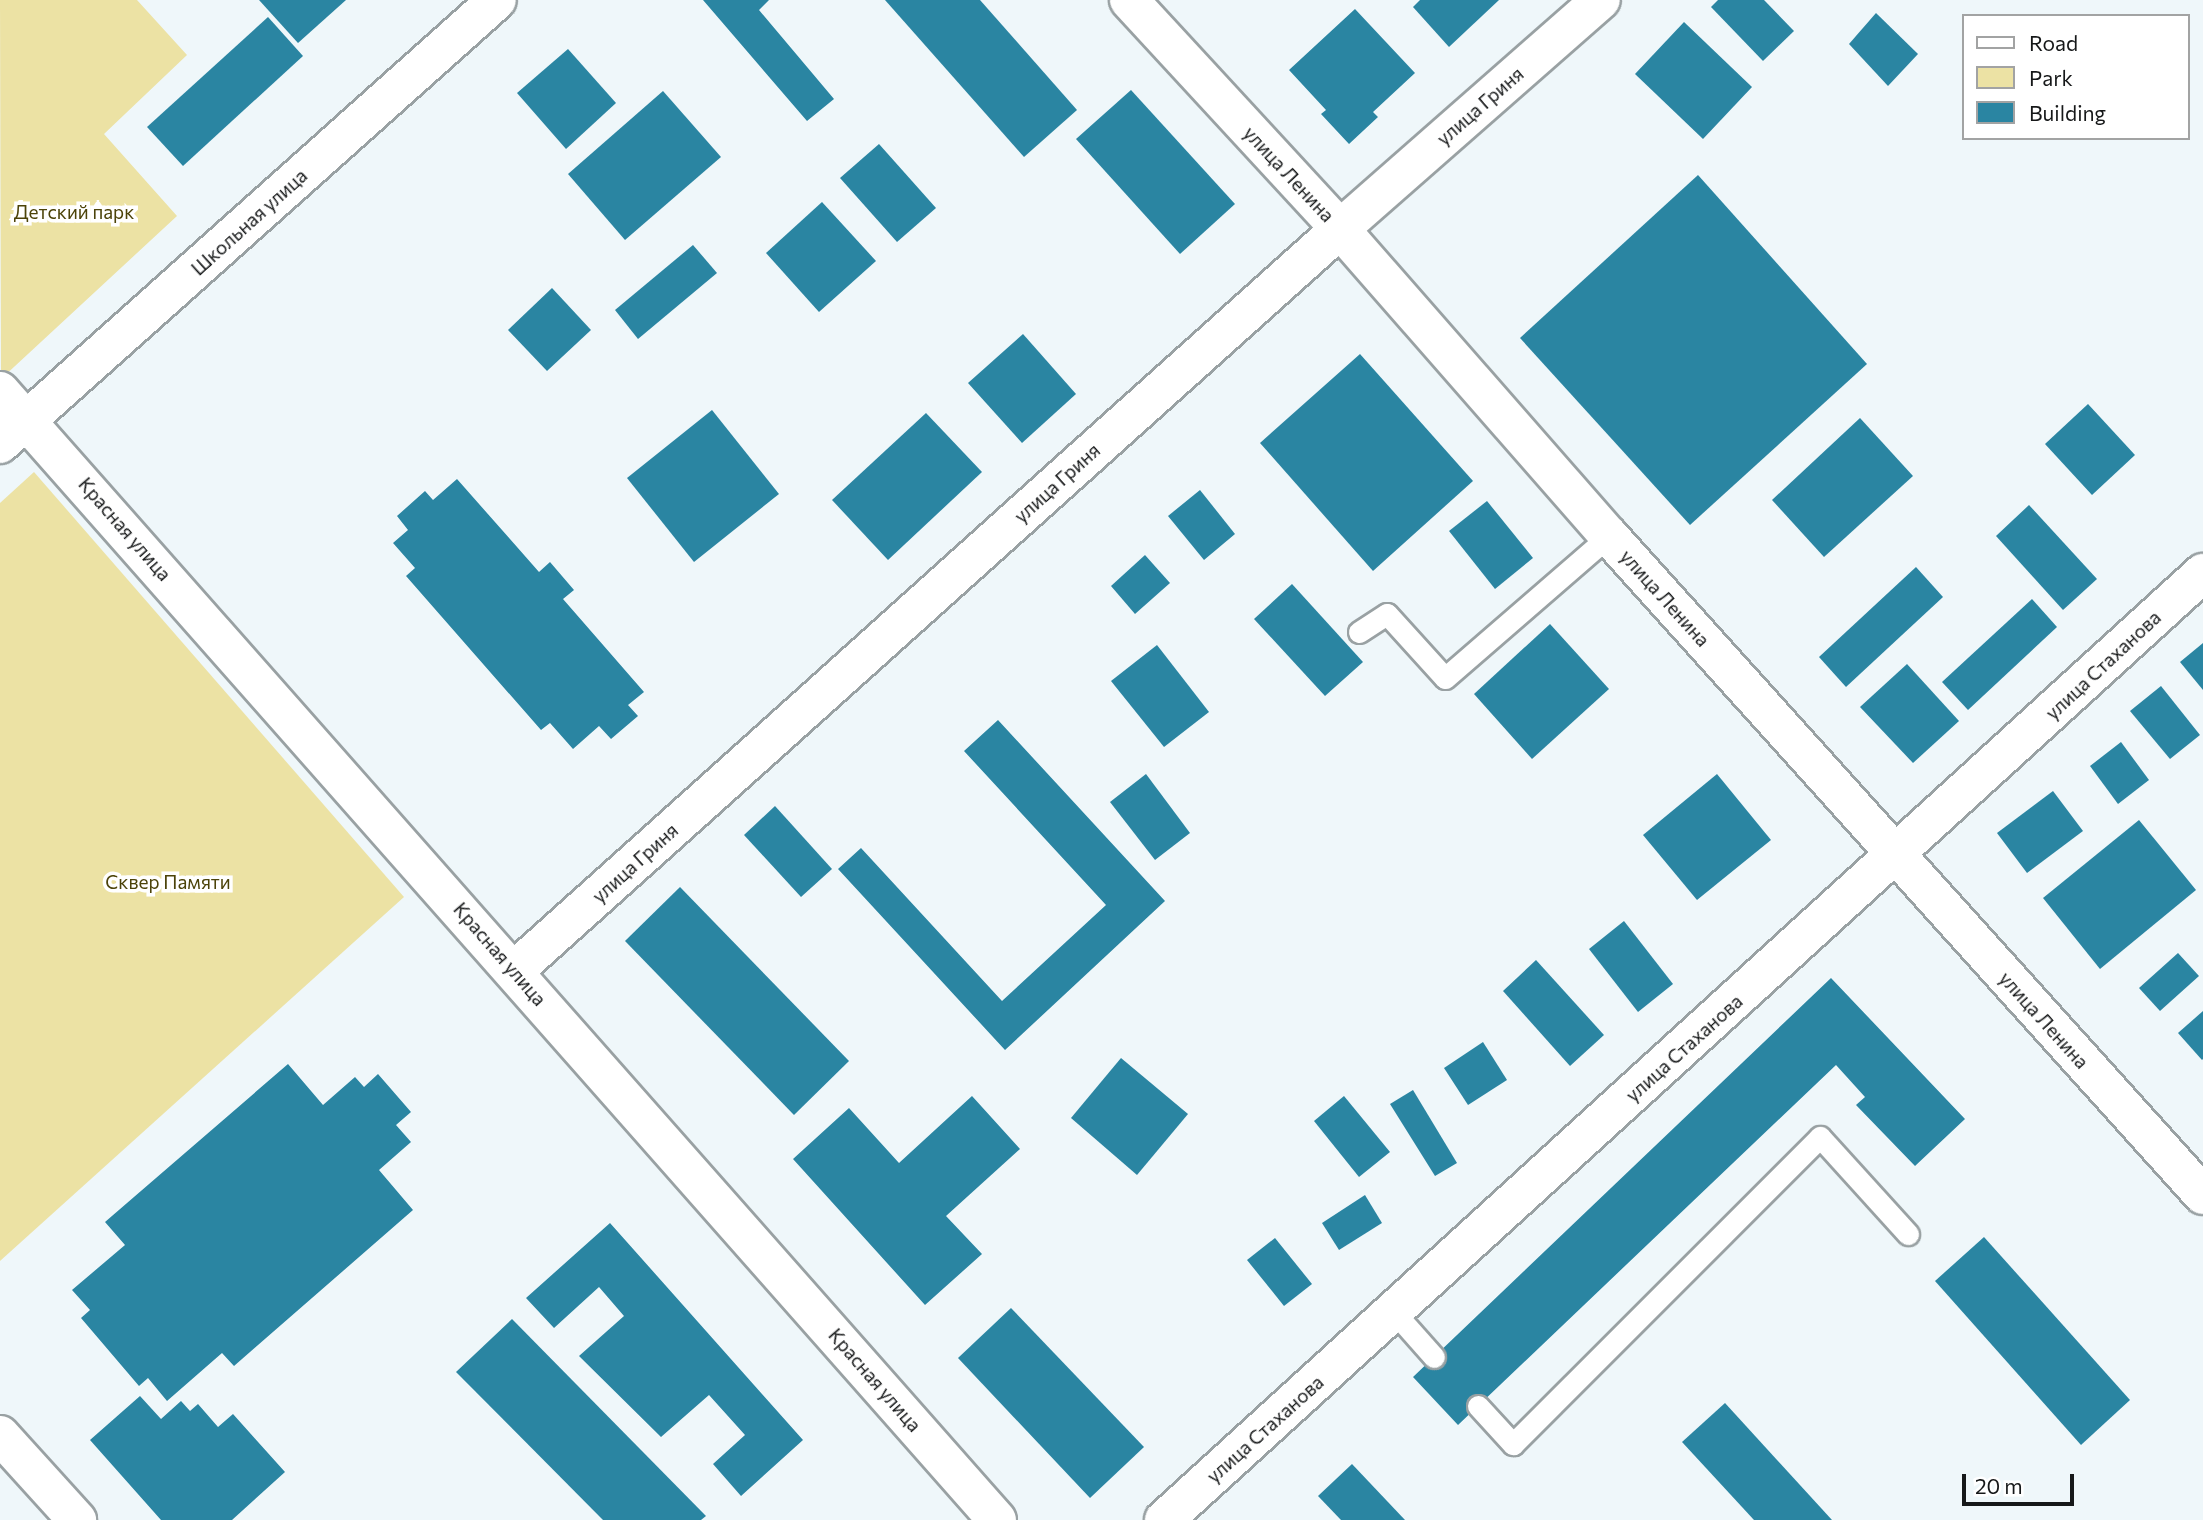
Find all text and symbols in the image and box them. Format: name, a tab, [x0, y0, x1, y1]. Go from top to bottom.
legend	[1962, 14, 2189, 140]
text: Road	[2029, 30, 2078, 55]
street label: улица Гриня	[1432, 62, 1528, 150]
text: Park	[2029, 65, 2073, 90]
text: Building	[2029, 100, 2106, 125]
street label: улица Ленина	[1239, 122, 1339, 226]
street label: Школьная улица	[186, 164, 312, 280]
park label: Детский парк	[14, 201, 134, 223]
street label: улица Гриня	[1009, 439, 1105, 527]
street label: Красная улица	[74, 473, 176, 585]
street label: улица Ленина	[1616, 545, 1714, 651]
street label: улица Стаханова	[2041, 606, 2165, 724]
street label: улица Гриня	[587, 819, 683, 907]
park label: Сквер Памяти	[105, 871, 231, 893]
street label: Красная улица	[449, 898, 551, 1010]
street label: улица Ленина	[1995, 967, 2093, 1073]
street label: улица Стаханова	[1621, 990, 1747, 1106]
street label: Красная улица	[824, 1324, 926, 1436]
street label: улица Стаханова	[1202, 1371, 1328, 1487]
scale bar	[1965, 1460, 2077, 1504]
text: 20 m	[1975, 1473, 2023, 1498]

